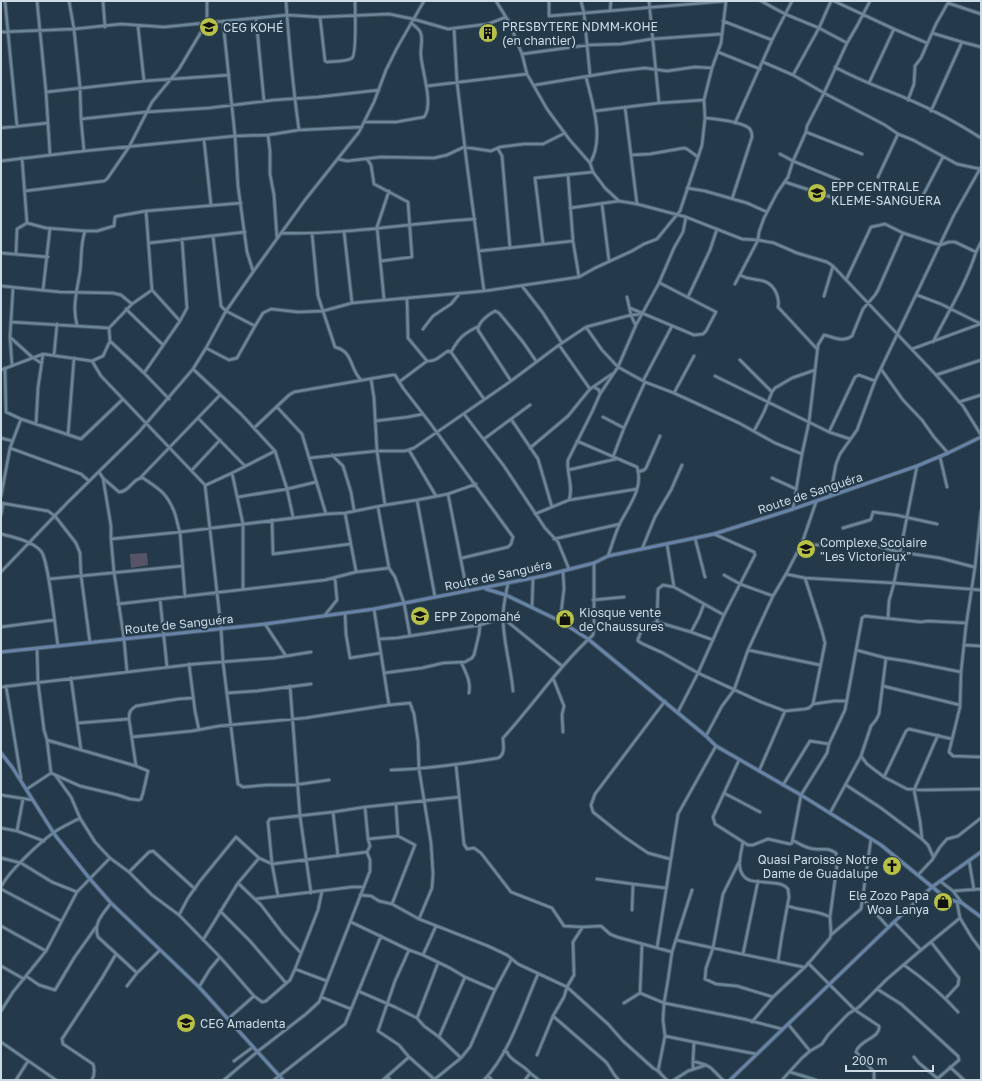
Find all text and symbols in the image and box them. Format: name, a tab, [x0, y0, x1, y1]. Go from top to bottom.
school or university icon: CEG KOHÉ	[198, 16, 220, 38]
place label: PRESBYTERE NDMM-KOHE (en chantier)	[502, 19, 658, 48]
place label: CEG KOHÉ	[223, 20, 283, 35]
building icon: PRESBYTERE NDMM-KOHE (en chantier)	[477, 22, 499, 44]
place label: EPP CENTRALE KLEME-SANGUERA	[831, 179, 941, 208]
school or university icon: EPP CENTRALE KLEME-SANGUERA	[806, 182, 828, 204]
street label: Route de Sanguéra	[756, 469, 864, 517]
place label: Complexe Scolaire "Les Victorieux"	[820, 535, 927, 564]
school or university icon: Complexe Scolaire "Les Victorieux"	[795, 538, 817, 560]
street label: Route de Sanguéra	[443, 556, 553, 594]
school or university icon: EPP Zopomahé	[409, 605, 431, 627]
place label: Kiosque vente de Chaussures	[579, 605, 664, 634]
shop icon: Kiosque vente de Chaussures	[554, 608, 576, 630]
place label: EPP Zopomahé	[434, 609, 521, 624]
street label: Route de Sanguéra	[124, 611, 234, 637]
place label: Quasi Paroisse Notre Dame de Guadalupe	[758, 852, 878, 881]
church icon: Quasi Paroisse Notre Dame de Guadalupe	[881, 855, 903, 877]
place label: Ele Zozo Papa Woa Lanya	[849, 888, 929, 917]
shop icon: Ele Zozo Papa Woa Lanya	[932, 891, 954, 913]
school or university icon: CEG Amadenta	[175, 1012, 197, 1034]
place label: CEG Amadenta	[200, 1016, 286, 1031]
scale bar	[846, 1047, 933, 1073]
text: 200 m	[852, 1053, 887, 1068]

